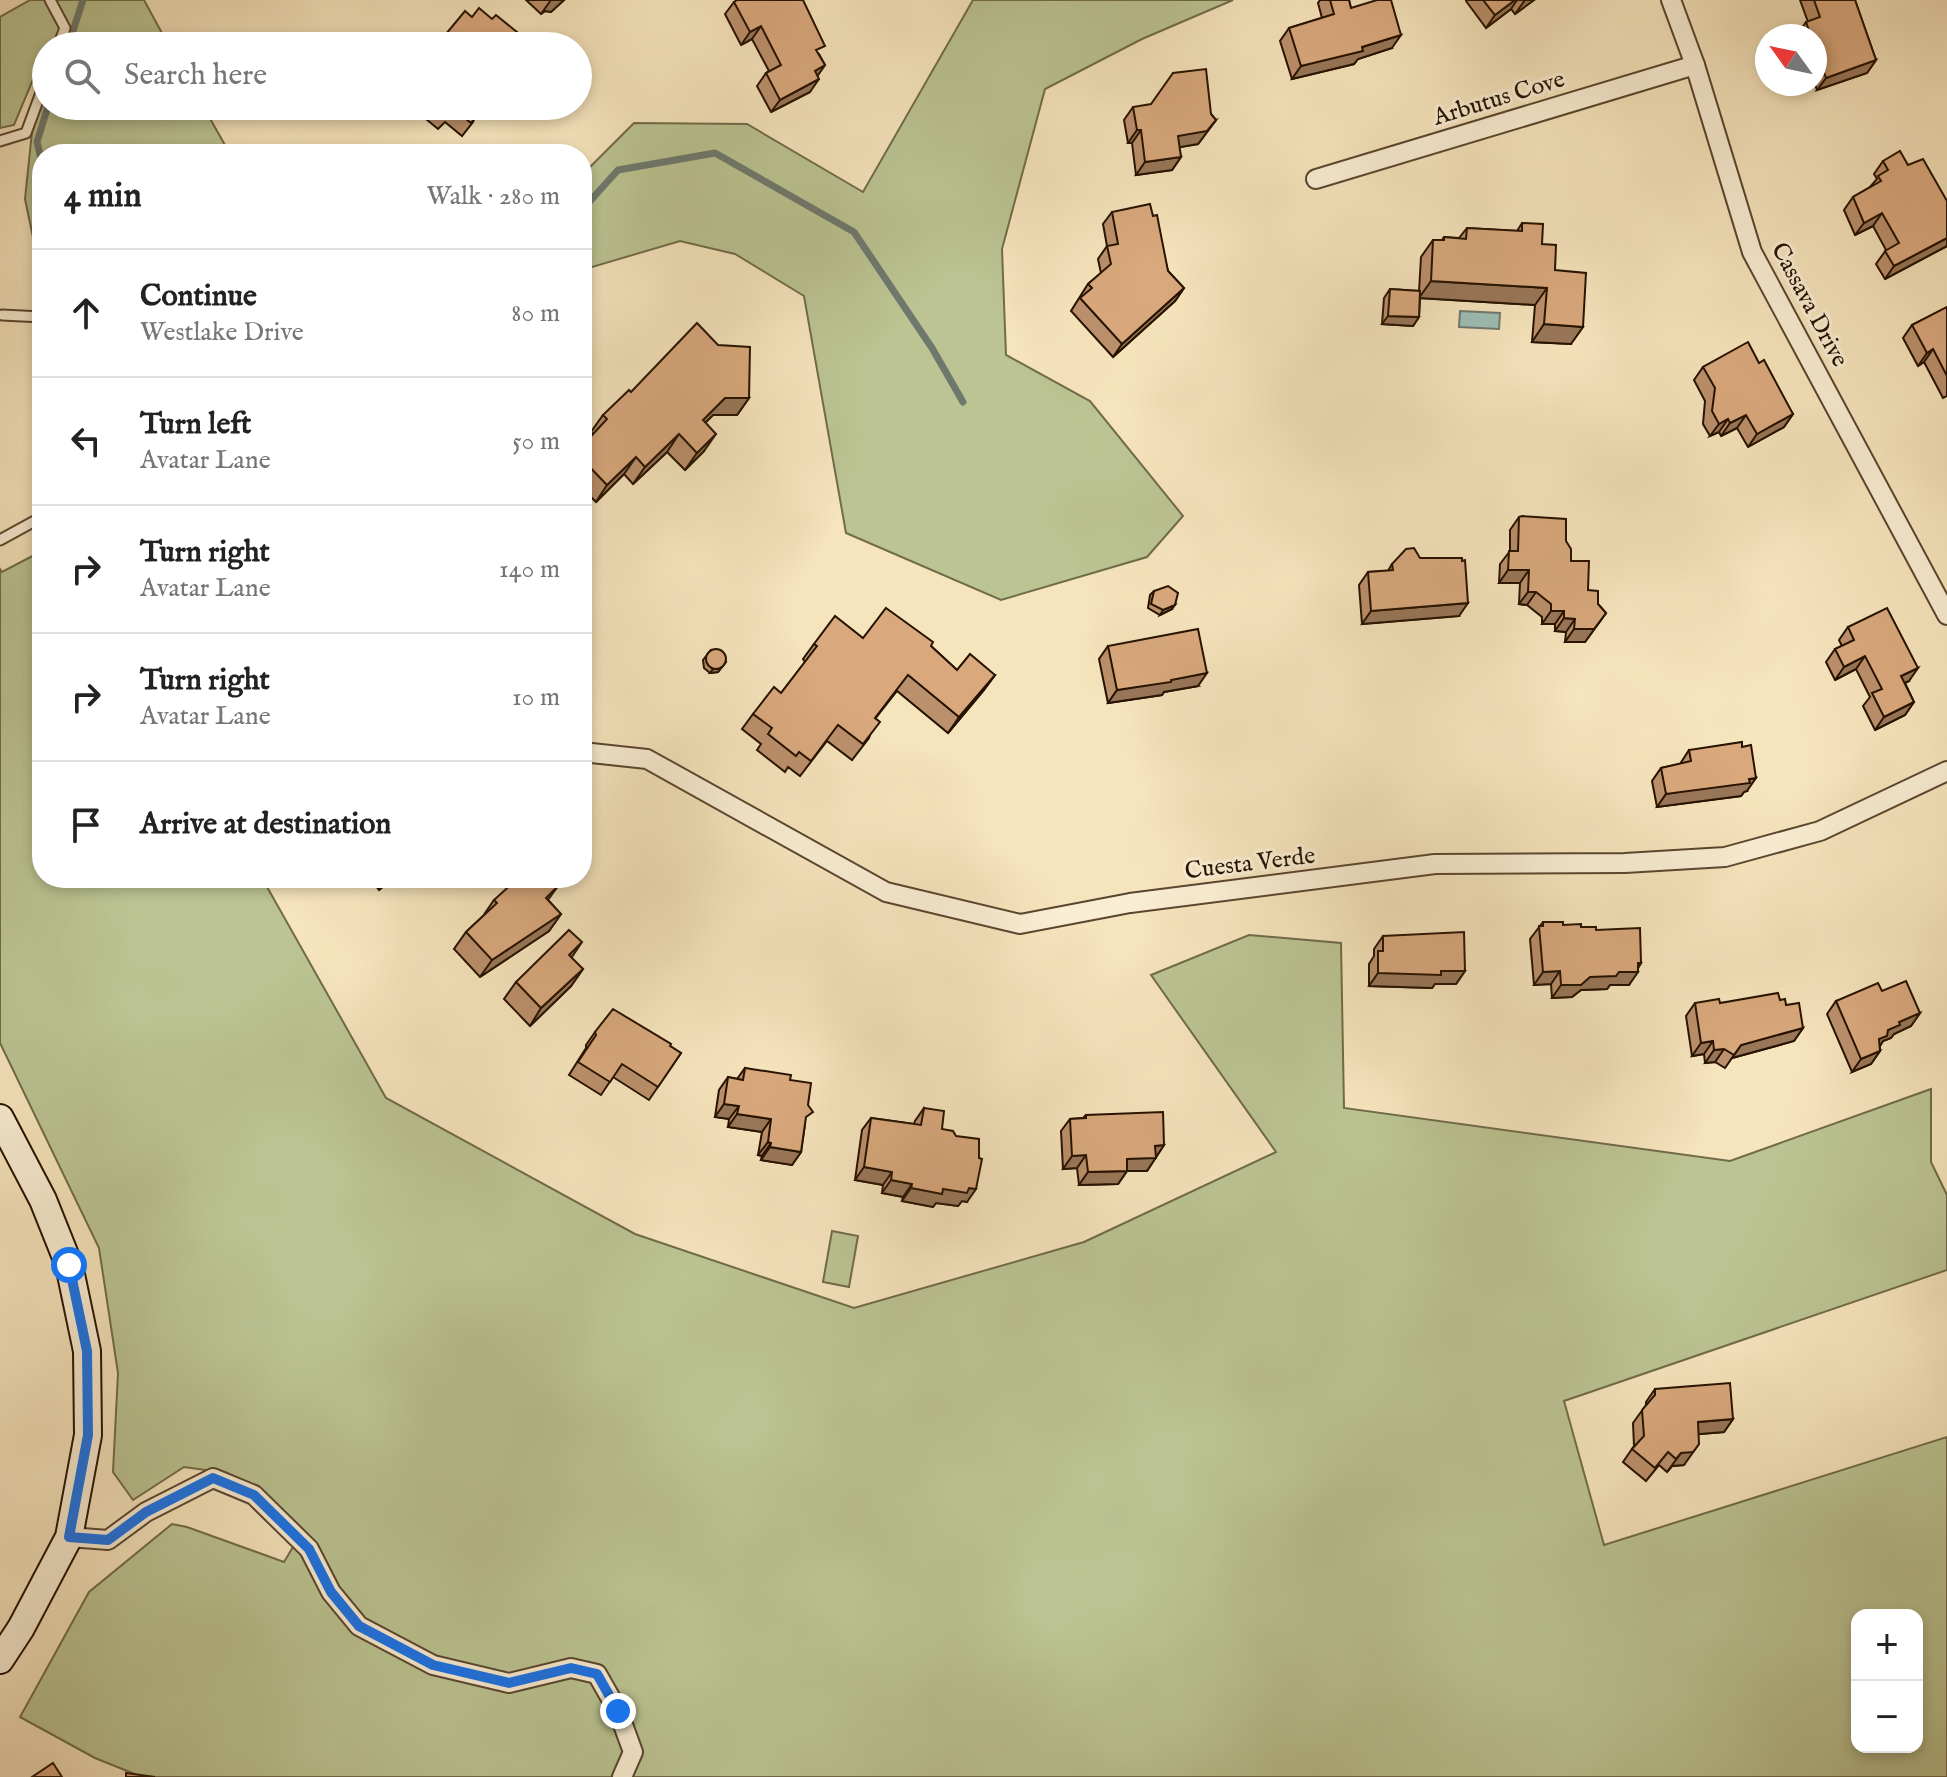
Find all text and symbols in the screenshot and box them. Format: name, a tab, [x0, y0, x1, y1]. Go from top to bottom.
north arrow	[1755, 24, 1827, 96]
search box	[32, 32, 592, 120]
icon: search	[60, 54, 104, 98]
text: Search here	[124, 57, 267, 95]
street label: Arbutus Cove	[1429, 64, 1569, 134]
text: 4 min	[64, 175, 142, 218]
text: Walk · 280 m	[427, 180, 560, 213]
street label: Cassava Drive	[1763, 237, 1855, 373]
text: Continue	[140, 278, 257, 316]
icon: ahead	[64, 291, 108, 335]
text: 80 m	[511, 297, 560, 330]
text: Westlake Drive	[140, 316, 304, 349]
text: Turn left	[140, 406, 251, 444]
icon: left	[64, 419, 108, 463]
text: 50 m	[512, 425, 560, 458]
text: Avatar Lane	[140, 444, 271, 477]
text: Turn right	[140, 534, 270, 572]
icon: right	[64, 547, 108, 591]
text: 140 m	[499, 553, 560, 586]
text: Avatar Lane	[140, 572, 271, 605]
text: Turn right	[140, 662, 270, 700]
icon: right	[64, 675, 108, 719]
text: 10 m	[512, 681, 560, 714]
text: Avatar Lane	[140, 700, 271, 733]
icon: arrive	[64, 803, 108, 847]
text: Arrive at destination	[140, 806, 391, 844]
street label: Cuesta Verde	[1183, 841, 1317, 887]
route start	[51, 1247, 87, 1283]
map controls	[1851, 1609, 1923, 1753]
button: +	[1851, 1609, 1923, 1681]
button: −	[1851, 1681, 1923, 1753]
route end	[600, 1693, 636, 1729]

